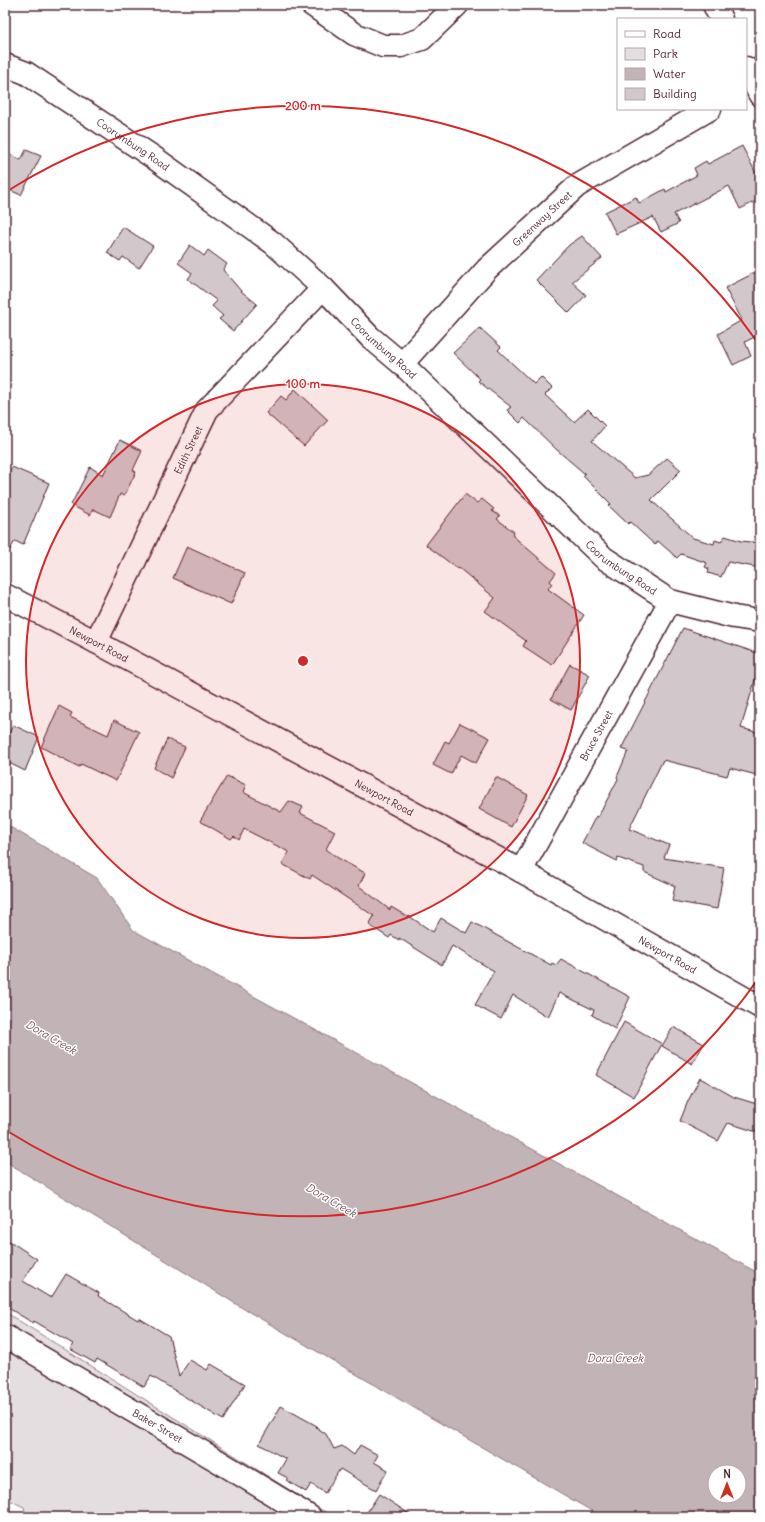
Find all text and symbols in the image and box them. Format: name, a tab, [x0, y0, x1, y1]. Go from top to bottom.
legend	[617, 18, 747, 110]
text: Road	[653, 26, 681, 41]
text: Park	[653, 46, 678, 61]
text: Water	[653, 66, 686, 81]
text: Building	[653, 86, 697, 101]
text: 200 m	[285, 98, 321, 113]
street label: Coorumbung Road	[94, 115, 172, 173]
street label: Greenway Street	[509, 188, 575, 249]
street label: Coorumbung Road	[348, 314, 420, 381]
text: 100 m	[286, 376, 320, 391]
street label: Edith Street	[171, 423, 205, 476]
street label: Coorumbung Road	[583, 537, 660, 597]
street label: Newport Road	[67, 623, 131, 665]
centre of rings	[296, 654, 310, 668]
street label: Bruce Street	[577, 707, 615, 763]
street label: Newport Road	[353, 776, 416, 819]
street label: Newport Road	[636, 933, 699, 976]
water label: Dora Creek	[23, 1017, 80, 1058]
water label: Dora Creek	[303, 1180, 360, 1221]
water label: Dora Creek	[587, 1351, 644, 1365]
street label: Baker Street	[130, 1406, 186, 1446]
north arrow	[707, 1464, 747, 1504]
text: N	[723, 1467, 731, 1481]

